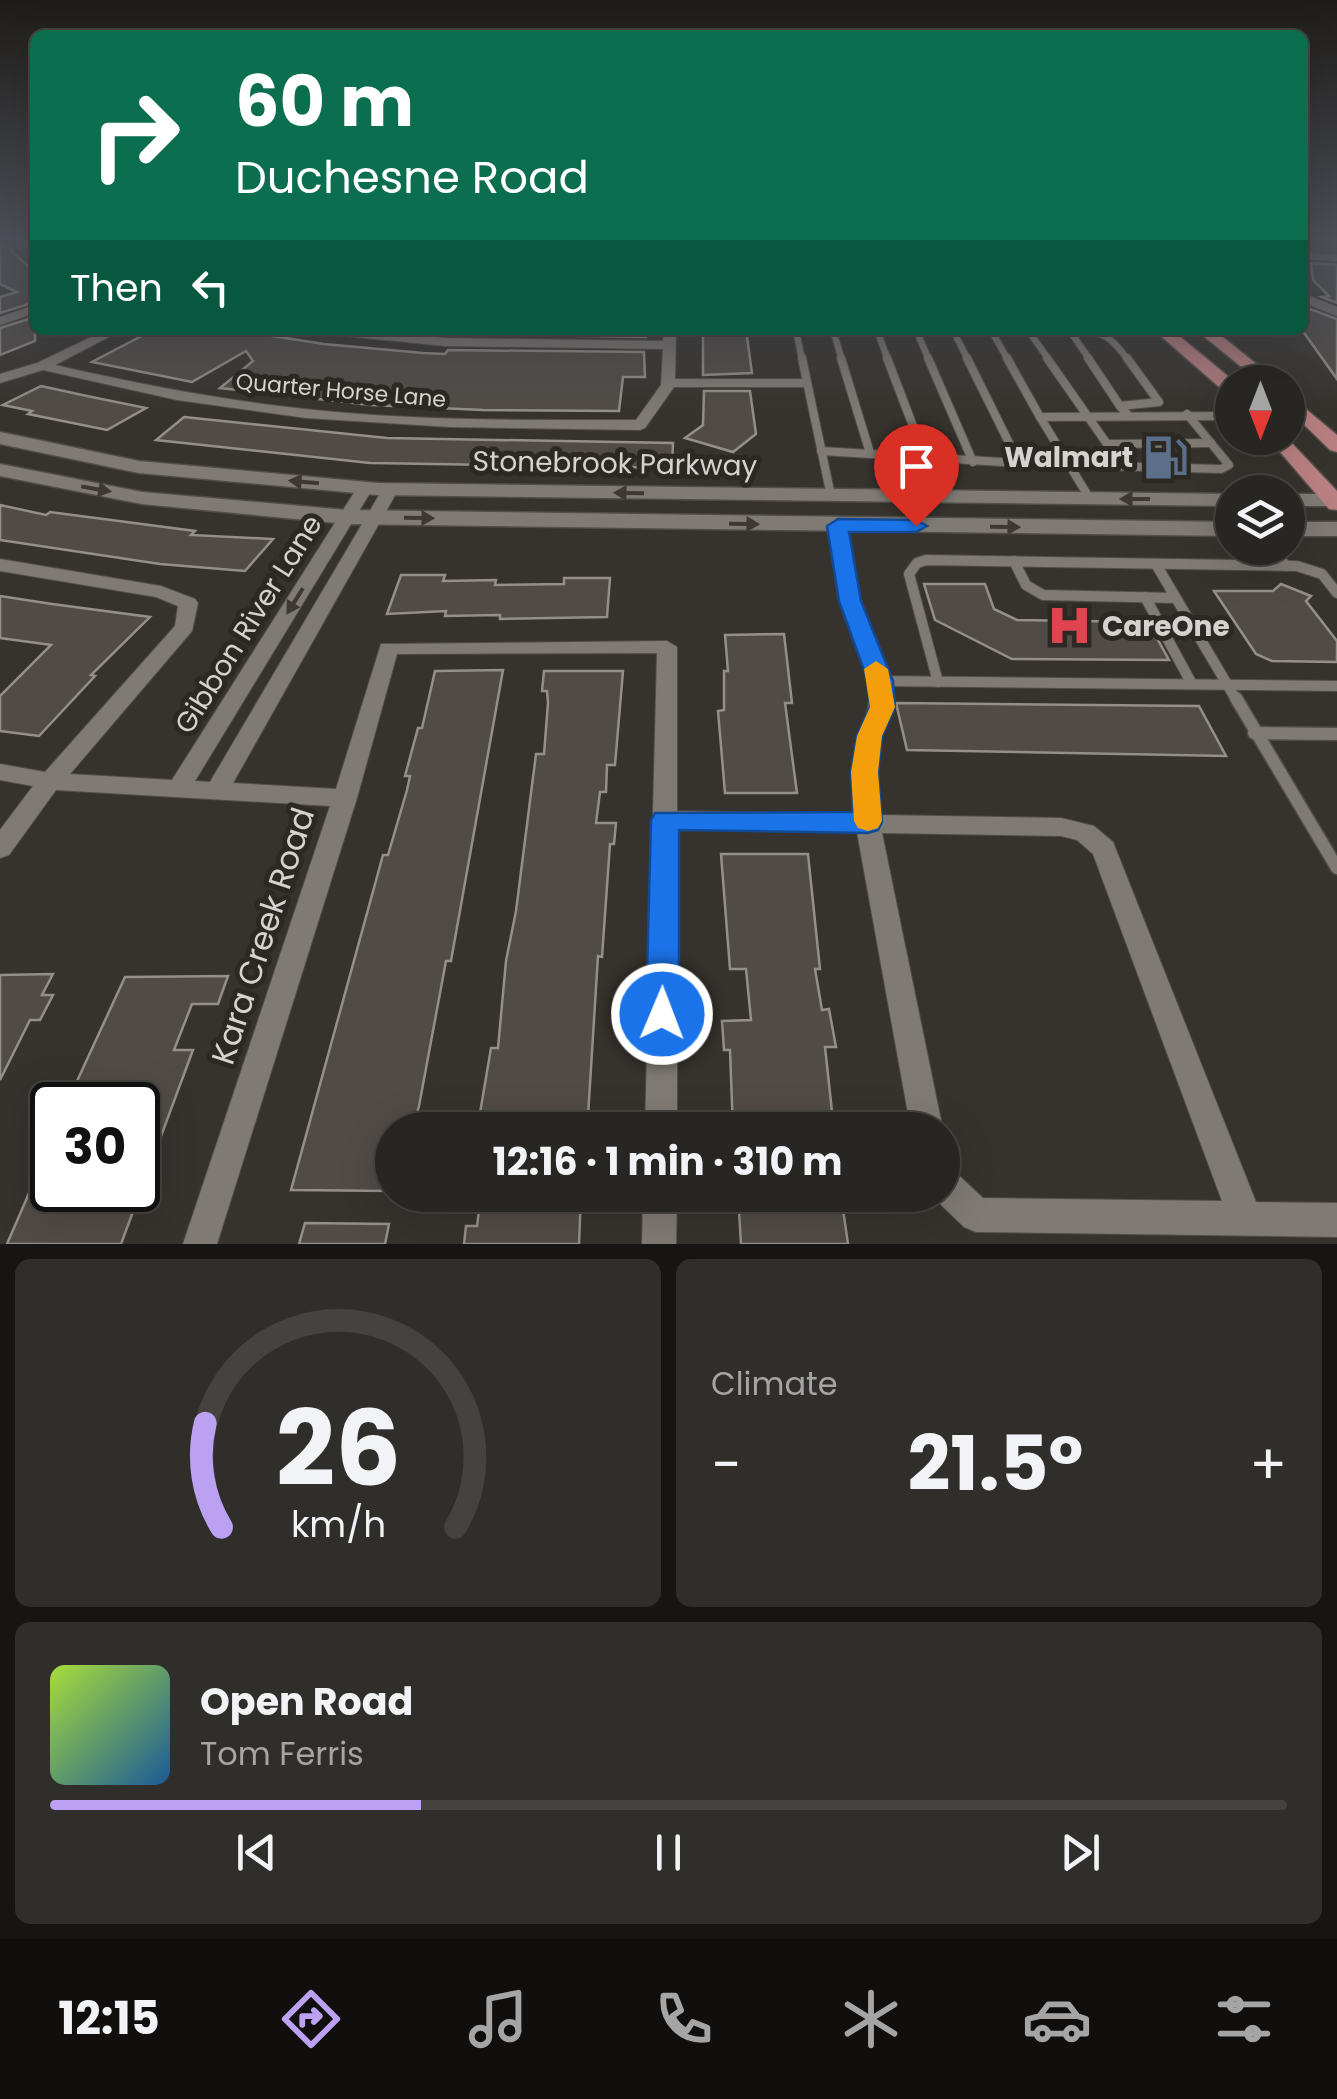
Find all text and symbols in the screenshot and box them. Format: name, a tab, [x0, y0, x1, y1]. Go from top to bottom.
text: 60 m	[235, 52, 414, 151]
icon: right	[70, 70, 200, 200]
text: Duchesne Road	[235, 146, 589, 209]
icon: left	[183, 260, 238, 315]
text: Then	[70, 261, 163, 314]
north arrow	[1215, 365, 1305, 455]
map controls	[1215, 365, 1305, 565]
street label: Quarter Horse Lane	[235, 366, 447, 415]
pin	[874, 424, 959, 527]
fuel station icon: Walmart	[1142, 433, 1190, 481]
place label: Walmart	[1004, 438, 1133, 477]
icon: arrive	[889, 439, 944, 494]
street label: Stonebrook Parkway	[472, 442, 758, 485]
one-way arrow	[288, 474, 319, 490]
button: layers	[1215, 475, 1305, 565]
one-way arrow	[80, 482, 112, 497]
one-way arrow	[612, 485, 644, 501]
one-way arrow	[1119, 491, 1151, 507]
street label: Gibbon River Lane	[165, 507, 331, 741]
one-way arrow	[403, 511, 435, 527]
one-way arrow	[728, 516, 760, 532]
one-way arrow	[989, 519, 1021, 535]
one-way arrow	[287, 587, 304, 615]
hospital icon: CareOne	[1045, 602, 1093, 650]
place label: CareOne	[1102, 607, 1230, 646]
street label: Kara Creek Road	[200, 802, 325, 1070]
position arrow	[610, 962, 714, 1066]
speed limit sign: 30	[30, 1082, 160, 1212]
text: 12:16 · 1 min · 310 m	[493, 1135, 842, 1188]
text: Climate	[711, 1361, 838, 1406]
text: 26	[275, 1376, 401, 1521]
text: 21.5°	[908, 1411, 1083, 1516]
text: −	[711, 1426, 741, 1503]
text: +	[1249, 1426, 1287, 1503]
text: km/h	[290, 1499, 386, 1550]
text: Open Road	[200, 1675, 413, 1728]
text: Tom Ferris	[200, 1731, 364, 1776]
icon: previous	[229, 1825, 284, 1880]
icon: pause	[641, 1825, 696, 1880]
icon: next	[1053, 1825, 1108, 1880]
icon: directions	[276, 1984, 346, 2054]
icon: music	[463, 1984, 533, 2054]
icon: phone	[649, 1984, 719, 2054]
icon: climate	[836, 1984, 906, 2054]
icon: car	[1022, 1984, 1092, 2054]
icon: filters	[1209, 1984, 1279, 2054]
text: 12:15	[58, 1987, 160, 2050]

